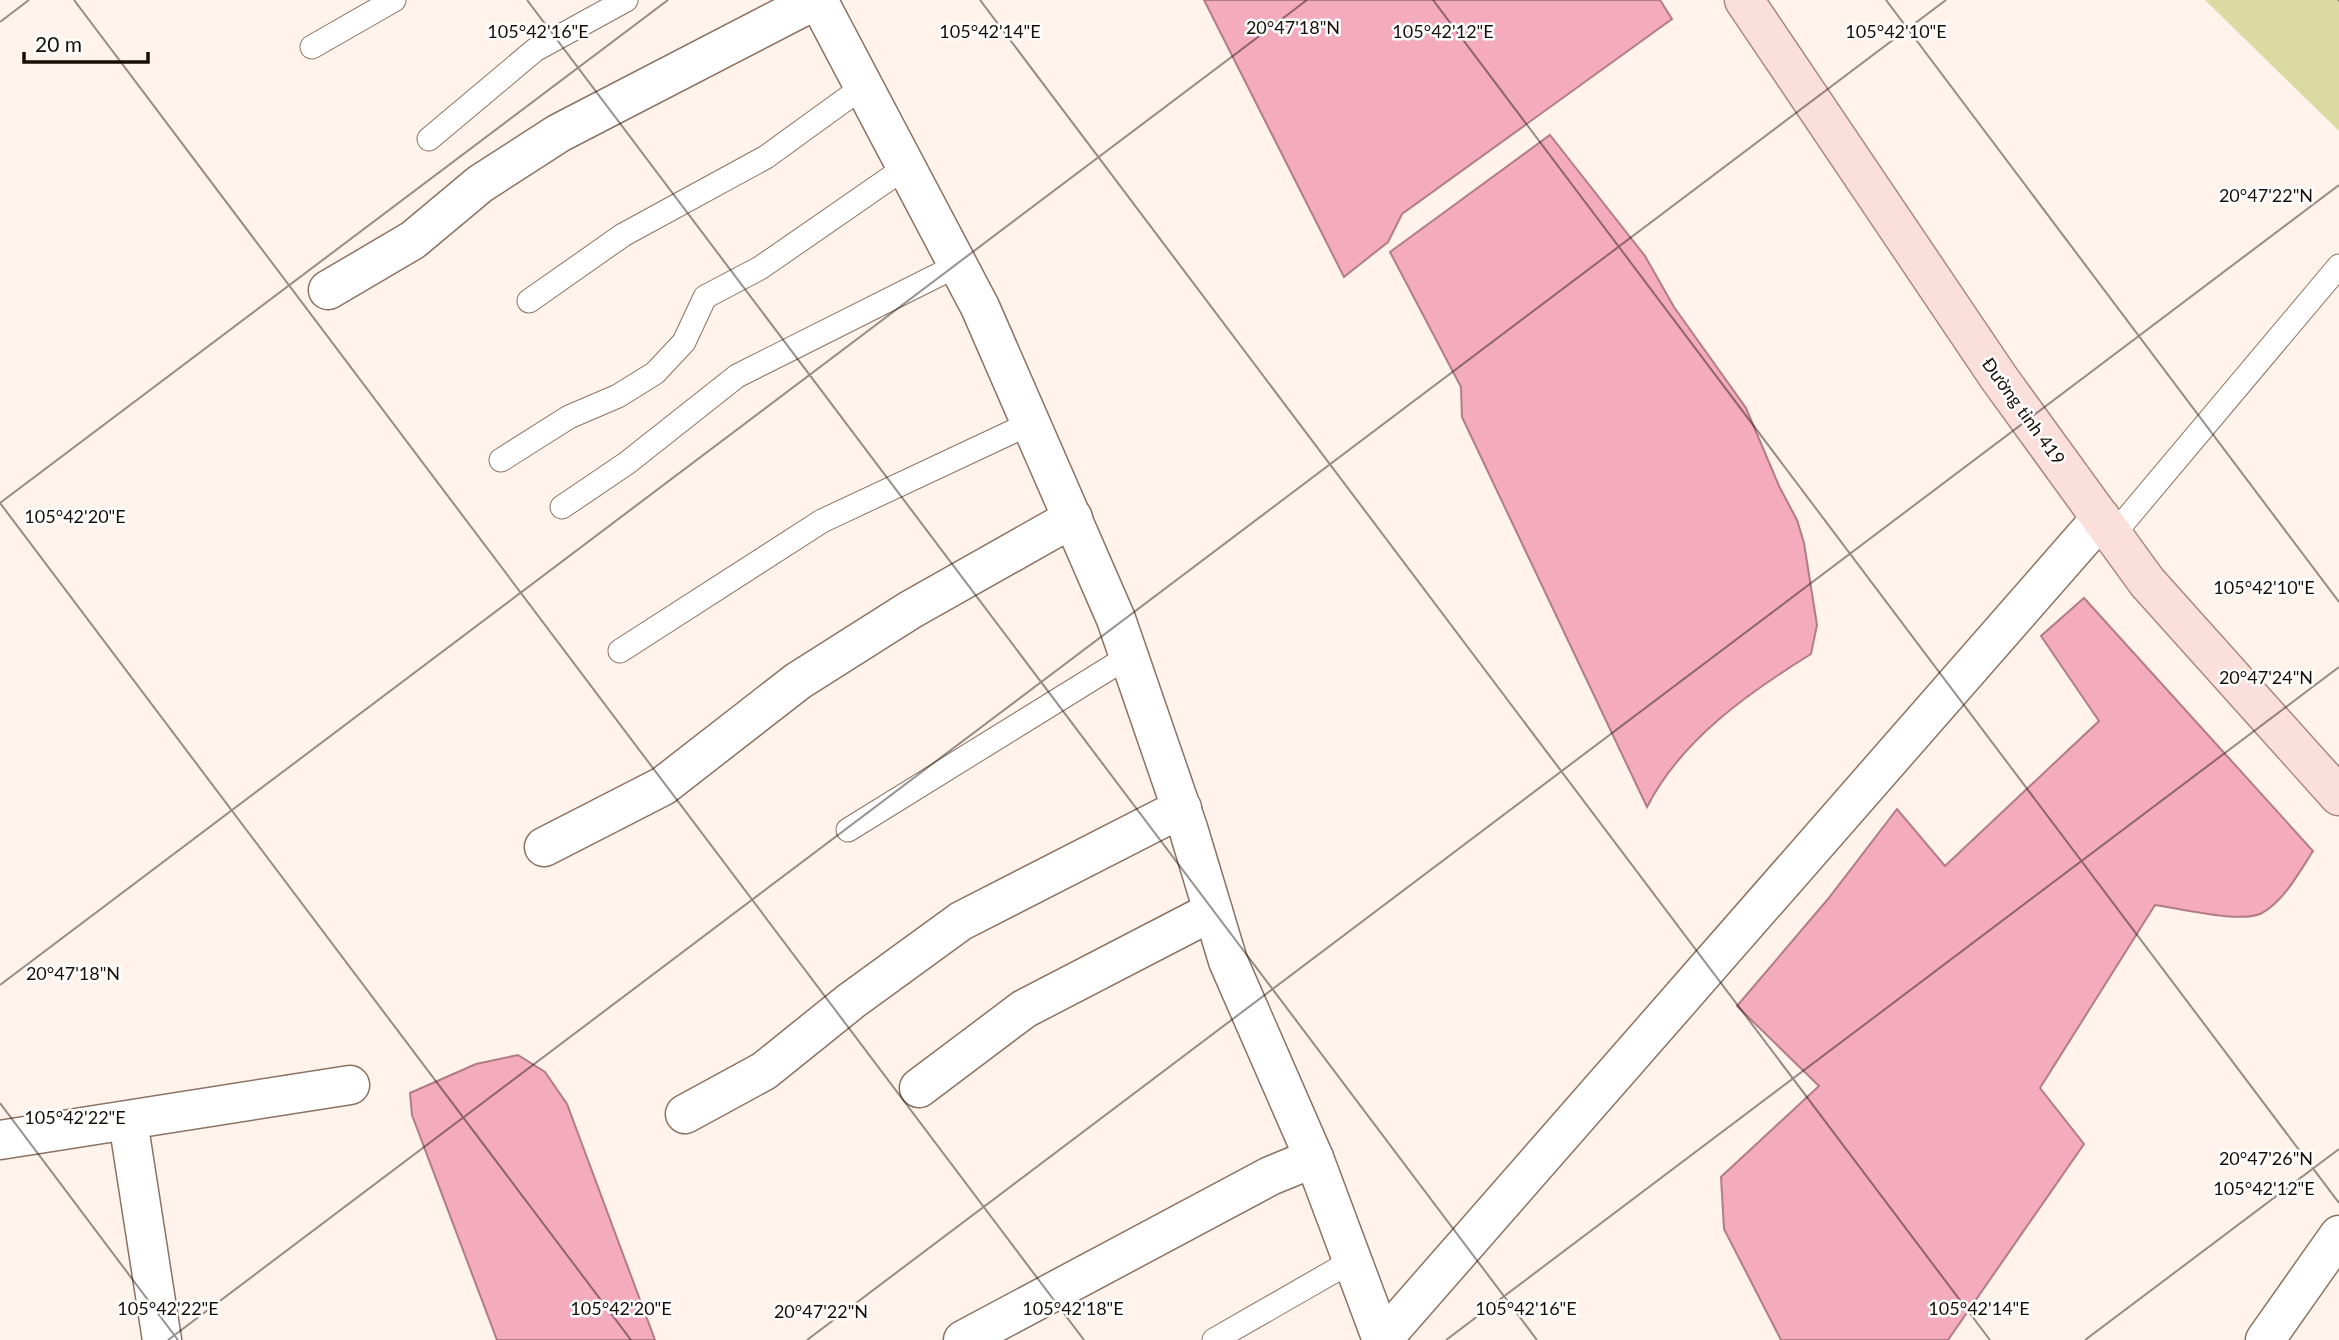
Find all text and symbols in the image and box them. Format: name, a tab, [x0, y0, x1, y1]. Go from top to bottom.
text: 20°47'18"N	[1246, 16, 1340, 38]
text: 105°42'16"E	[487, 20, 589, 42]
text: 105°42'14"E	[939, 20, 1041, 42]
text: 105°42'12"E	[1392, 20, 1494, 42]
text: 105°42'10"E	[1845, 20, 1947, 42]
scale bar	[24, 21, 149, 65]
text: 20 m	[35, 31, 82, 56]
text: 20°47'22"N	[2219, 184, 2313, 206]
street label: Đường tỉnh 419	[1978, 353, 2070, 469]
text: 105°42'20"E	[24, 505, 126, 527]
text: 105°42'10"E	[2213, 576, 2315, 598]
text: 20°47'24"N	[2219, 666, 2313, 688]
text: 20°47'18"N	[26, 962, 120, 984]
text: 105°42'22"E	[24, 1106, 126, 1128]
text: 20°47'26"N	[2219, 1147, 2313, 1169]
text: 105°42'12"E	[2213, 1177, 2315, 1199]
text: 105°42'22"E	[117, 1297, 219, 1319]
text: 105°42'20"E	[570, 1297, 672, 1319]
text: 105°42'18"E	[1022, 1297, 1124, 1319]
text: 105°42'16"E	[1475, 1297, 1577, 1319]
text: 105°42'14"E	[1928, 1297, 2030, 1319]
text: 20°47'22"N	[774, 1300, 868, 1322]

